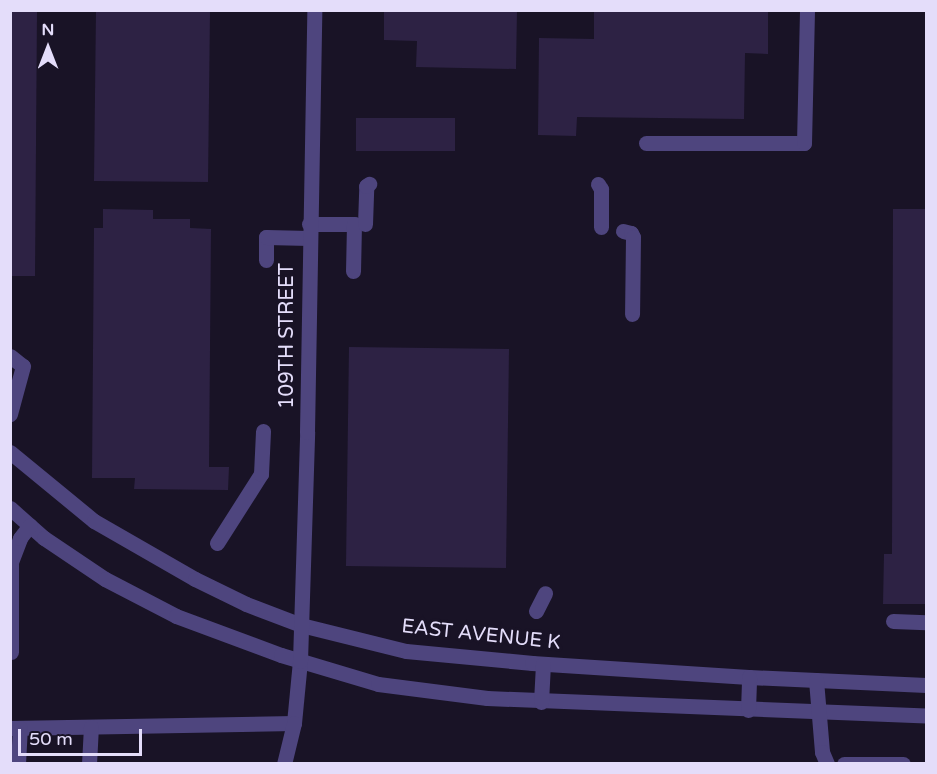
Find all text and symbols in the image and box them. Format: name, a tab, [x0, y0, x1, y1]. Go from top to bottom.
north arrow	[18, 18, 78, 78]
text: N	[42, 20, 54, 40]
street label: 109TH STREET	[275, 263, 299, 409]
street label: EAST AVENUE K	[400, 615, 562, 655]
scale bar	[21, 717, 146, 755]
text: 50 m	[29, 728, 73, 750]

